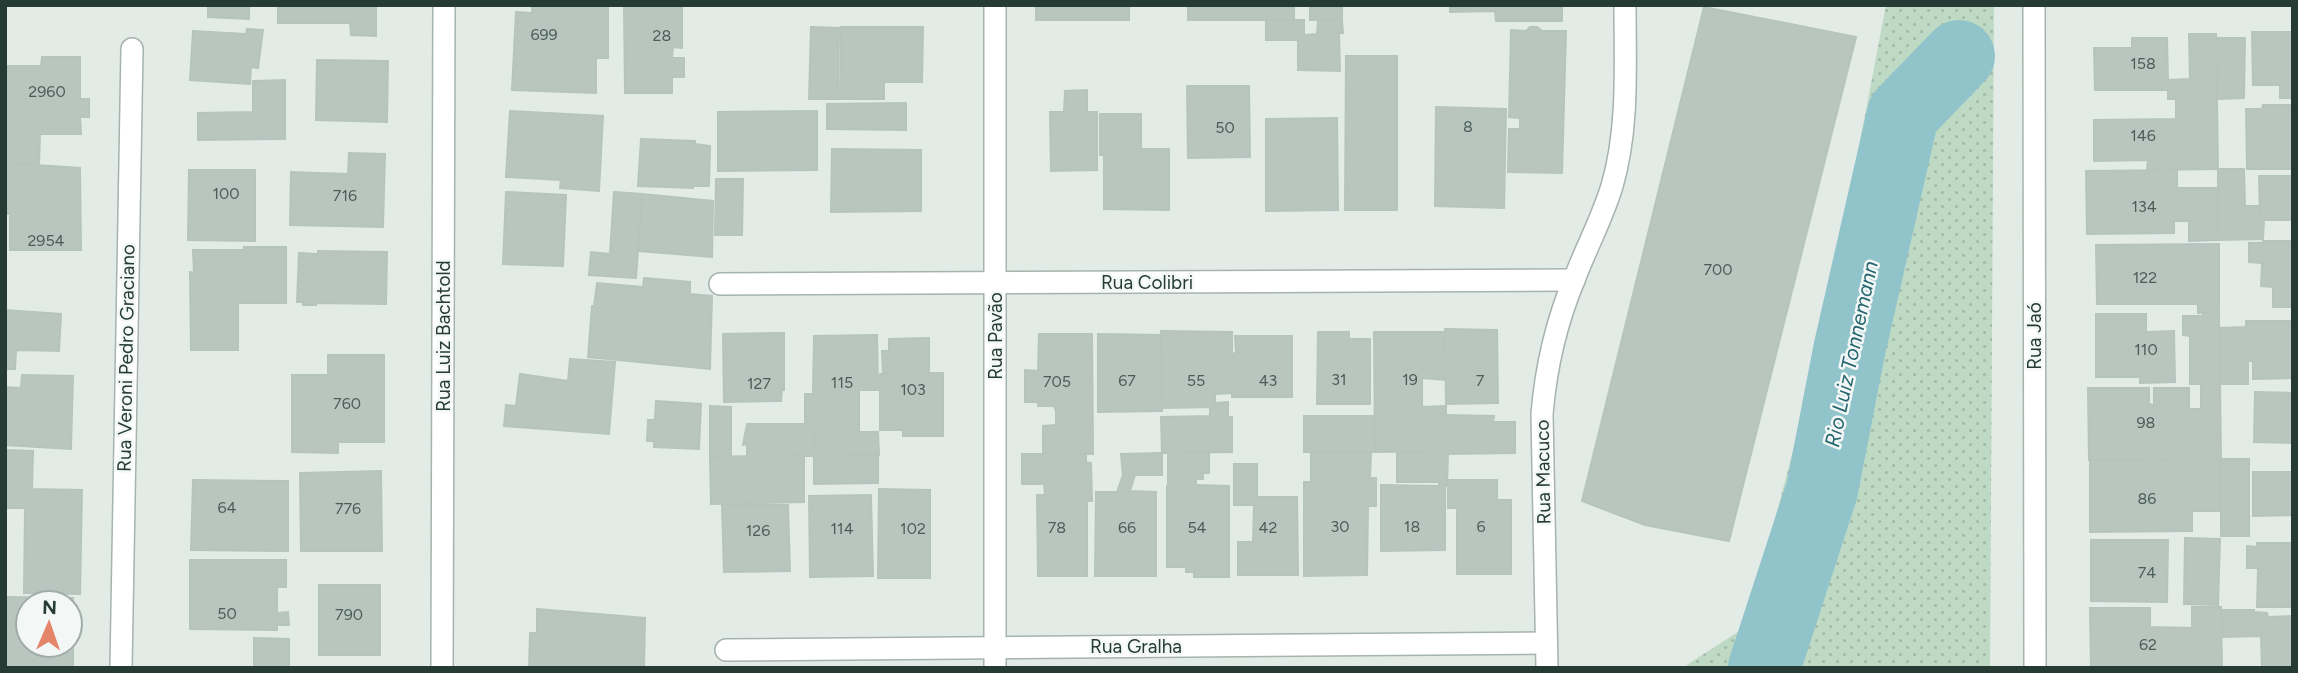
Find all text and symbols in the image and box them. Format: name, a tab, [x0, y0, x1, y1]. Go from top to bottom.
house number: 699	[530, 25, 558, 44]
house number: 28	[653, 26, 671, 45]
house number: 158	[2130, 54, 2156, 73]
house number: 2960	[28, 82, 66, 101]
house number: 8	[1463, 117, 1473, 136]
house number: 50	[1215, 118, 1235, 137]
house number: 146	[2130, 126, 2156, 145]
house number: 100	[212, 184, 240, 203]
house number: 716	[333, 186, 357, 205]
house number: 134	[2131, 197, 2157, 216]
house number: 2954	[27, 231, 65, 250]
street label: Rua Veroni Pedro Graciano	[113, 244, 139, 472]
water label: Rio Luiz Tonnemann	[1819, 258, 1883, 449]
street label: Rua Luiz Bachtold	[432, 260, 455, 412]
house number: 700	[1703, 260, 1733, 279]
house number: 122	[2133, 268, 2157, 287]
street label: Rua Colibri	[1101, 271, 1193, 294]
street label: Rua Pavão	[984, 292, 1007, 380]
street label: Rua Jaó	[2023, 302, 2046, 370]
house number: 110	[2134, 340, 2158, 359]
house number: 31	[1331, 370, 1347, 389]
house number: 19	[1402, 370, 1418, 389]
house number: 67	[1118, 371, 1136, 390]
house number: 55	[1187, 371, 1205, 390]
house number: 43	[1259, 371, 1277, 390]
house number: 7	[1476, 371, 1485, 390]
house number: 705	[1043, 372, 1071, 391]
house number: 115	[831, 373, 853, 392]
house number: 127	[747, 374, 771, 393]
house number: 103	[900, 380, 926, 399]
house number: 760	[333, 394, 361, 413]
house number: 98	[2137, 413, 2155, 432]
street label: Rua Macuco	[1531, 419, 1555, 525]
house number: 86	[2138, 489, 2156, 508]
house number: 64	[218, 498, 237, 517]
house number: 776	[335, 499, 361, 518]
house number: 30	[1331, 517, 1349, 536]
house number: 18	[1404, 517, 1420, 536]
house number: 6	[1476, 517, 1486, 536]
house number: 78	[1048, 518, 1066, 537]
house number: 66	[1118, 518, 1136, 537]
house number: 54	[1187, 518, 1207, 537]
house number: 42	[1259, 518, 1277, 537]
house number: 114	[830, 519, 854, 538]
house number: 102	[900, 519, 926, 538]
house number: 126	[746, 521, 770, 540]
house number: 74	[2138, 563, 2156, 582]
north arrow	[14, 589, 84, 659]
text: N	[42, 596, 57, 619]
house number: 50	[217, 604, 237, 623]
house number: 790	[335, 605, 363, 624]
street label: Rua Gralha	[1090, 635, 1182, 658]
house number: 62	[2139, 635, 2157, 654]

